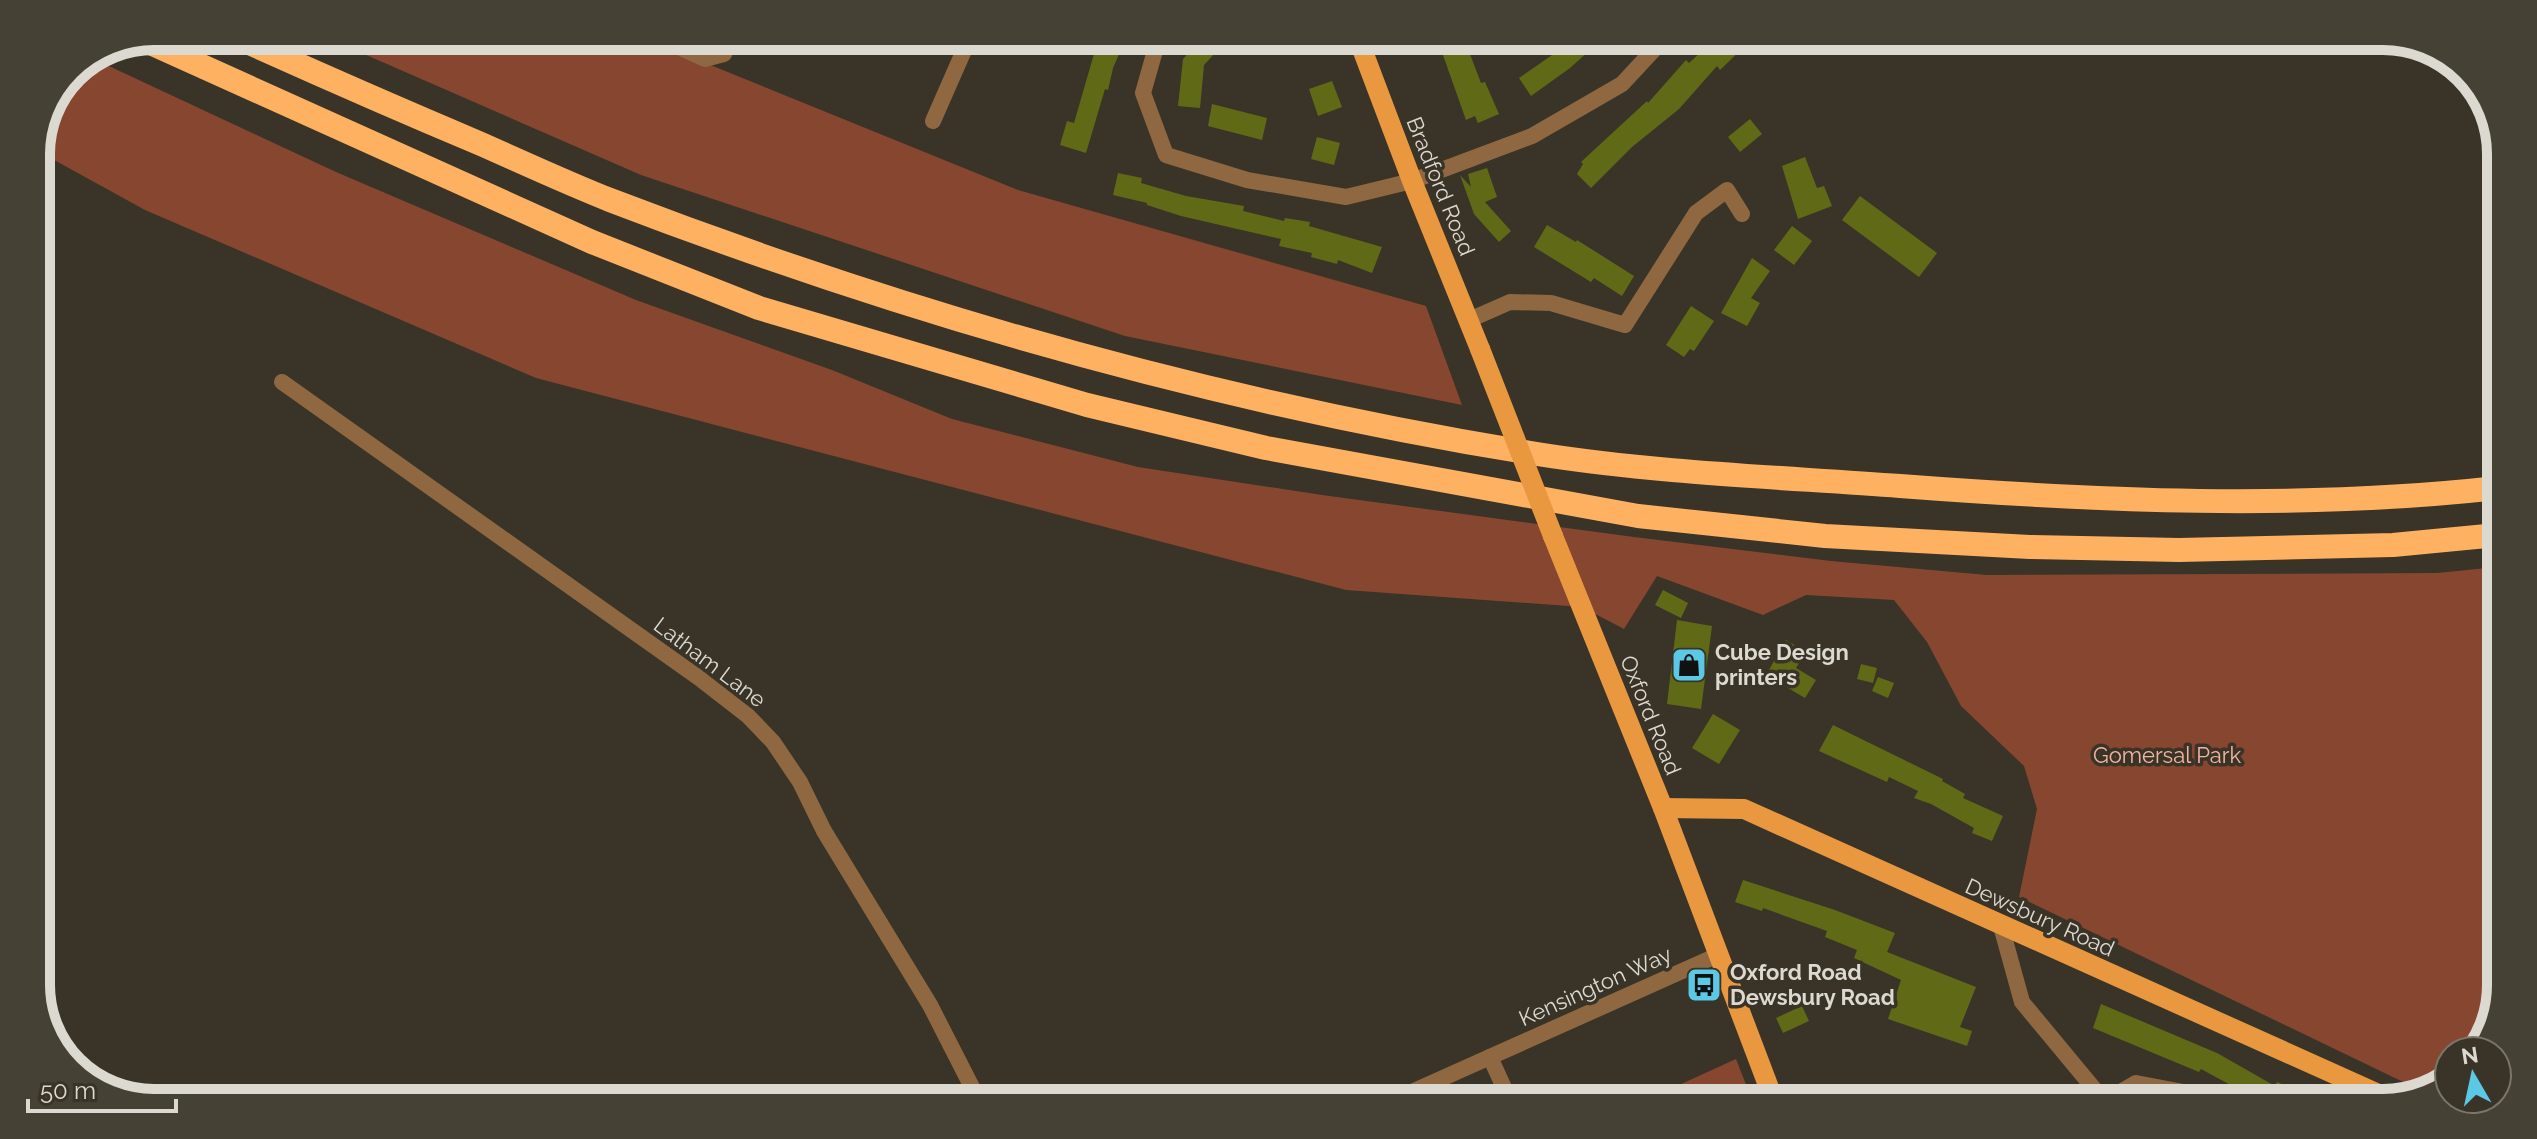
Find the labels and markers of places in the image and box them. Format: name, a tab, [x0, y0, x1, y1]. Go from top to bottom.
place label: Cube Design printers	[1715, 639, 1849, 690]
shop icon: Cube Design printers	[1670, 646, 1708, 684]
place label: Oxford Road Dewsbury Road	[1730, 959, 1895, 1010]
bus stop icon: Oxford Road Dewsbury Road	[1685, 966, 1723, 1004]

